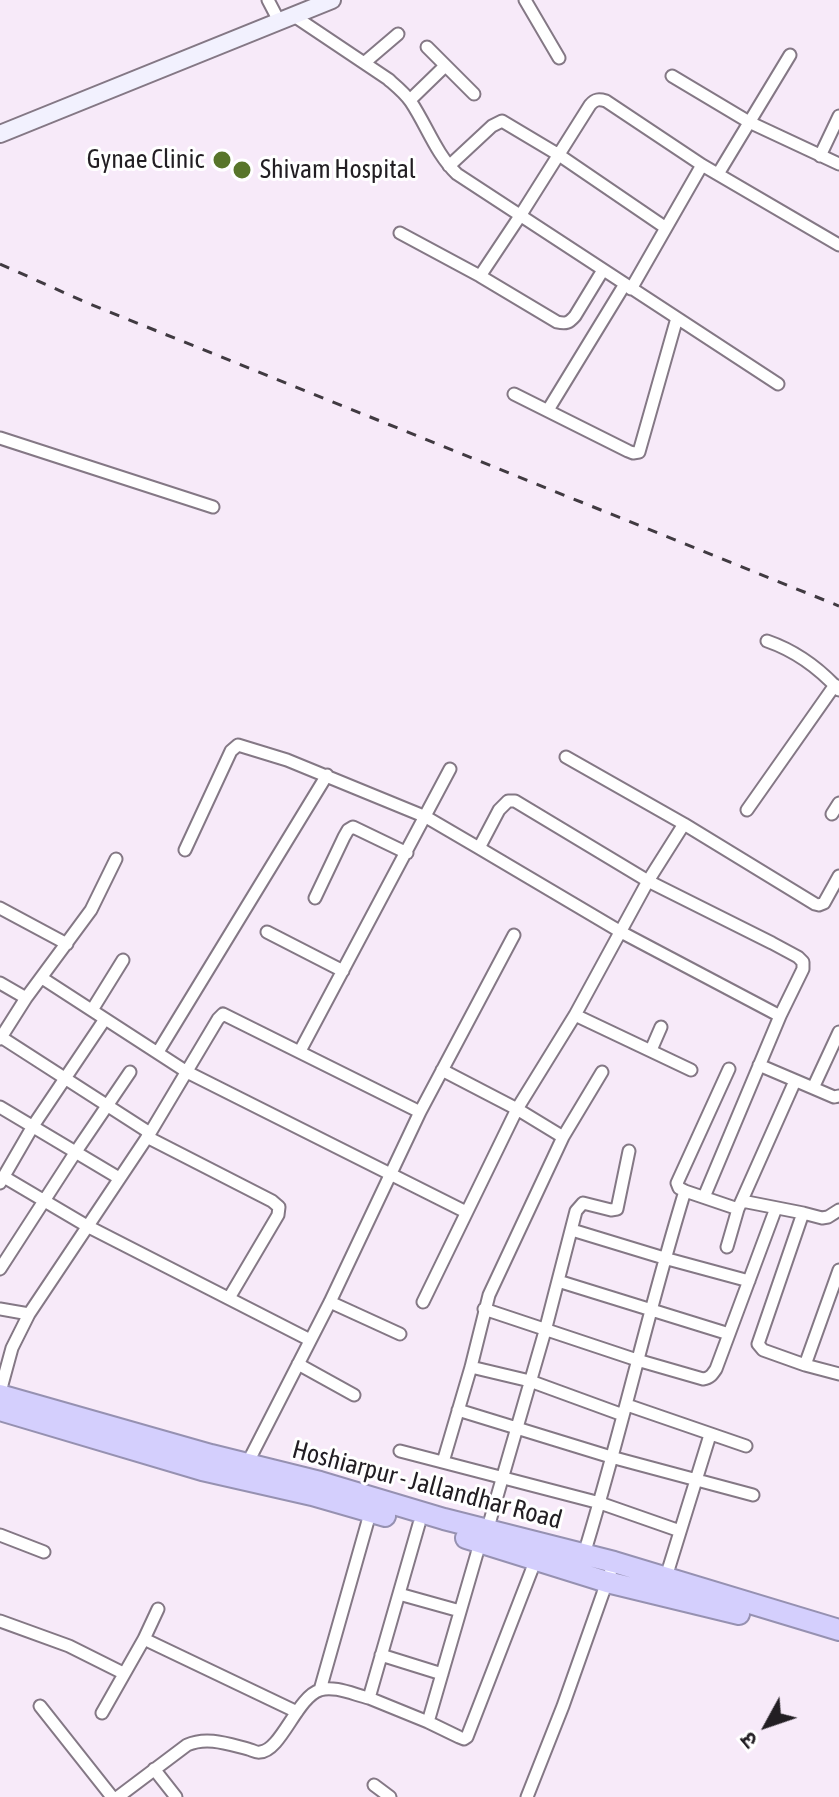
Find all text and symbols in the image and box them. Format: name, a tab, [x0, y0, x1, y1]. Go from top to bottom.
place label: Gynae Clinic	[87, 144, 204, 176]
marker: Gynae Clinic	[211, 149, 233, 171]
place label: Shivam Hospital	[260, 154, 416, 186]
marker: Shivam Hospital	[231, 159, 253, 181]
street label: Hoshiarpur - Jallandhar Road	[289, 1434, 565, 1536]
north arrow	[727, 1685, 807, 1765]
text: उ	[735, 1727, 763, 1754]

